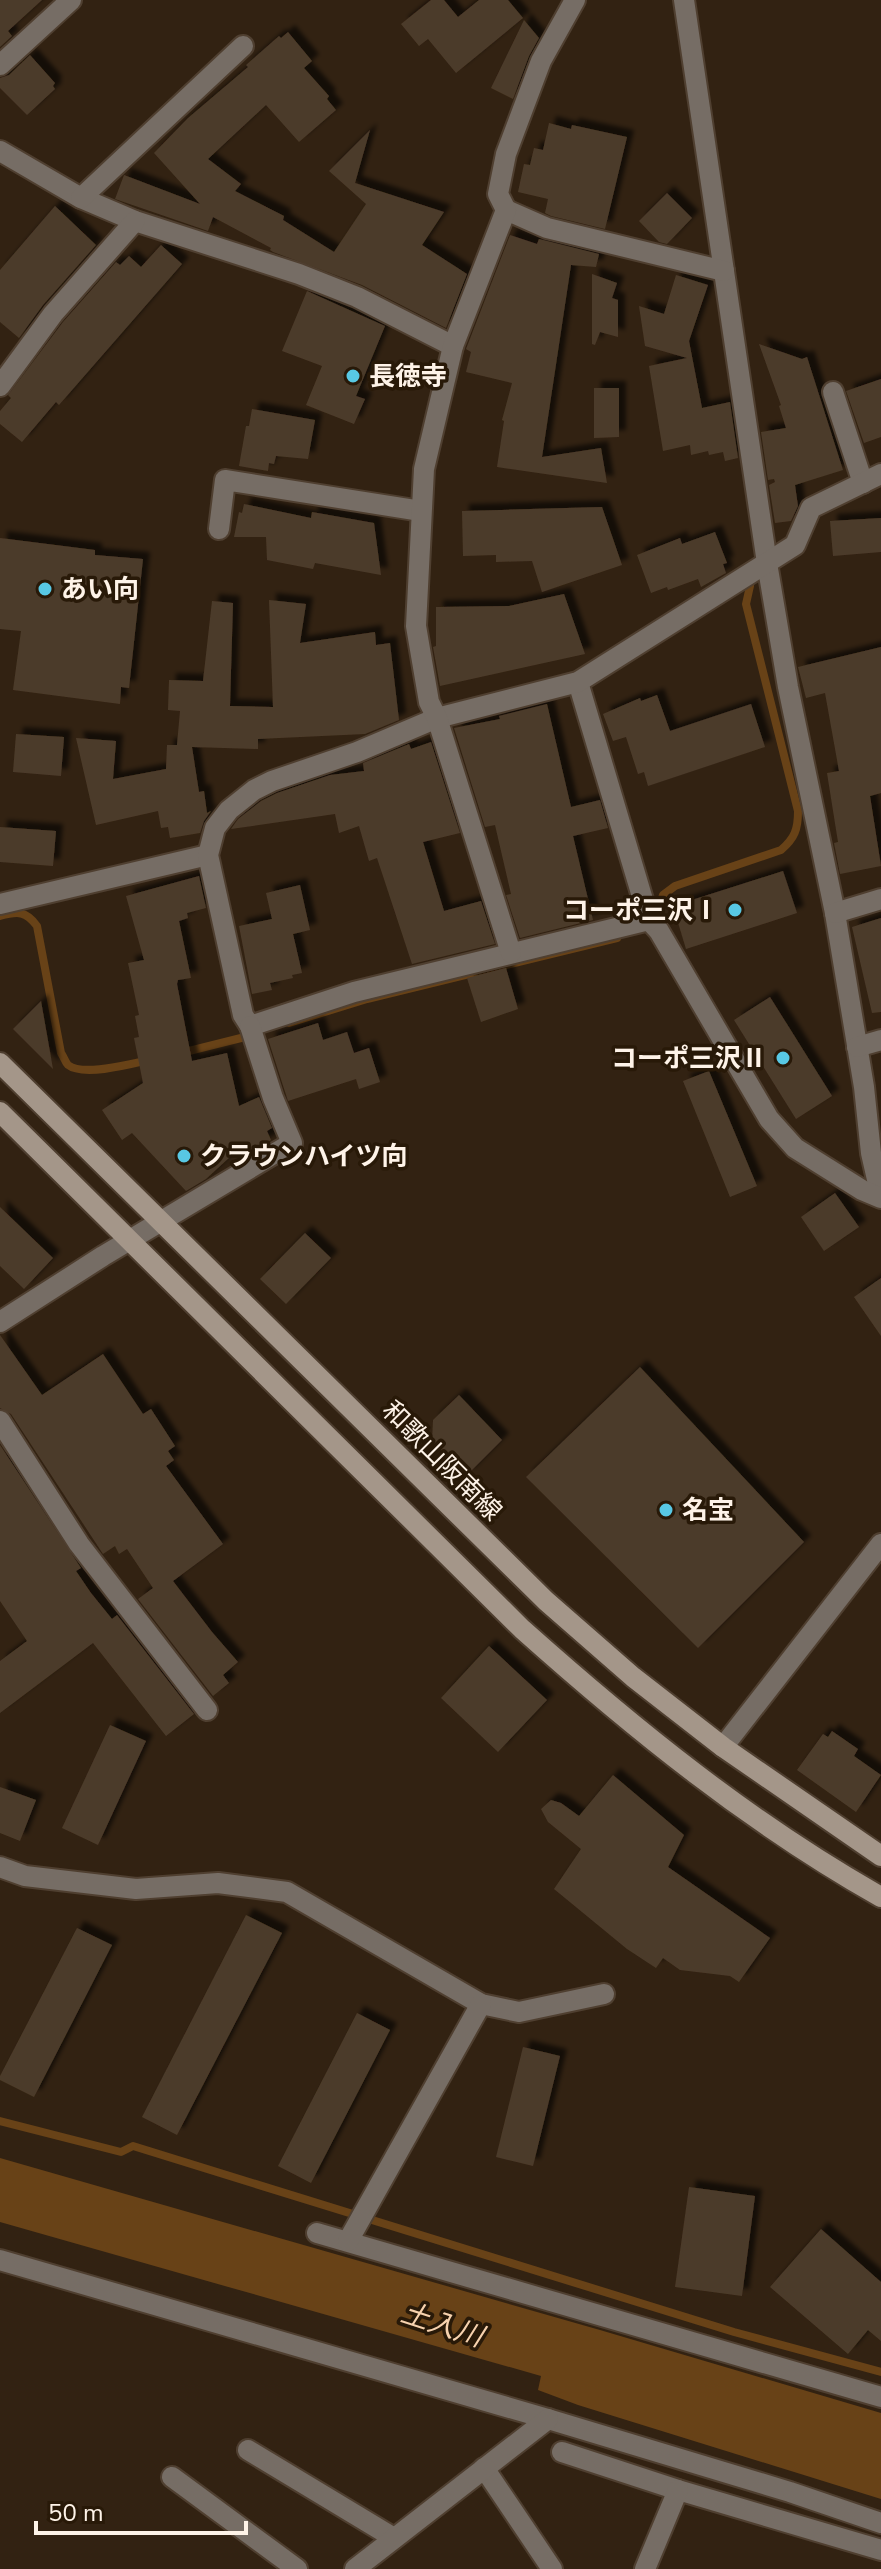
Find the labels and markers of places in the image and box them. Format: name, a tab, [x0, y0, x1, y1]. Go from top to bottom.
place label: 長徳寺	[369, 359, 447, 394]
marker: 長徳寺	[344, 367, 362, 385]
place label: あい向	[61, 572, 139, 607]
marker: あい向	[36, 580, 54, 598]
place label: コーポ三沢Ⅰ	[563, 893, 719, 928]
marker: コーポ三沢Ⅰ	[726, 901, 744, 919]
place label: コーポ三沢Ⅱ	[611, 1041, 767, 1076]
marker: コーポ三沢Ⅱ	[774, 1049, 792, 1067]
place label: クラウンハイツ向	[200, 1139, 407, 1174]
marker: クラウンハイツ向	[175, 1147, 193, 1165]
place label: 名宝	[682, 1493, 734, 1528]
marker: 名宝	[657, 1501, 675, 1519]

